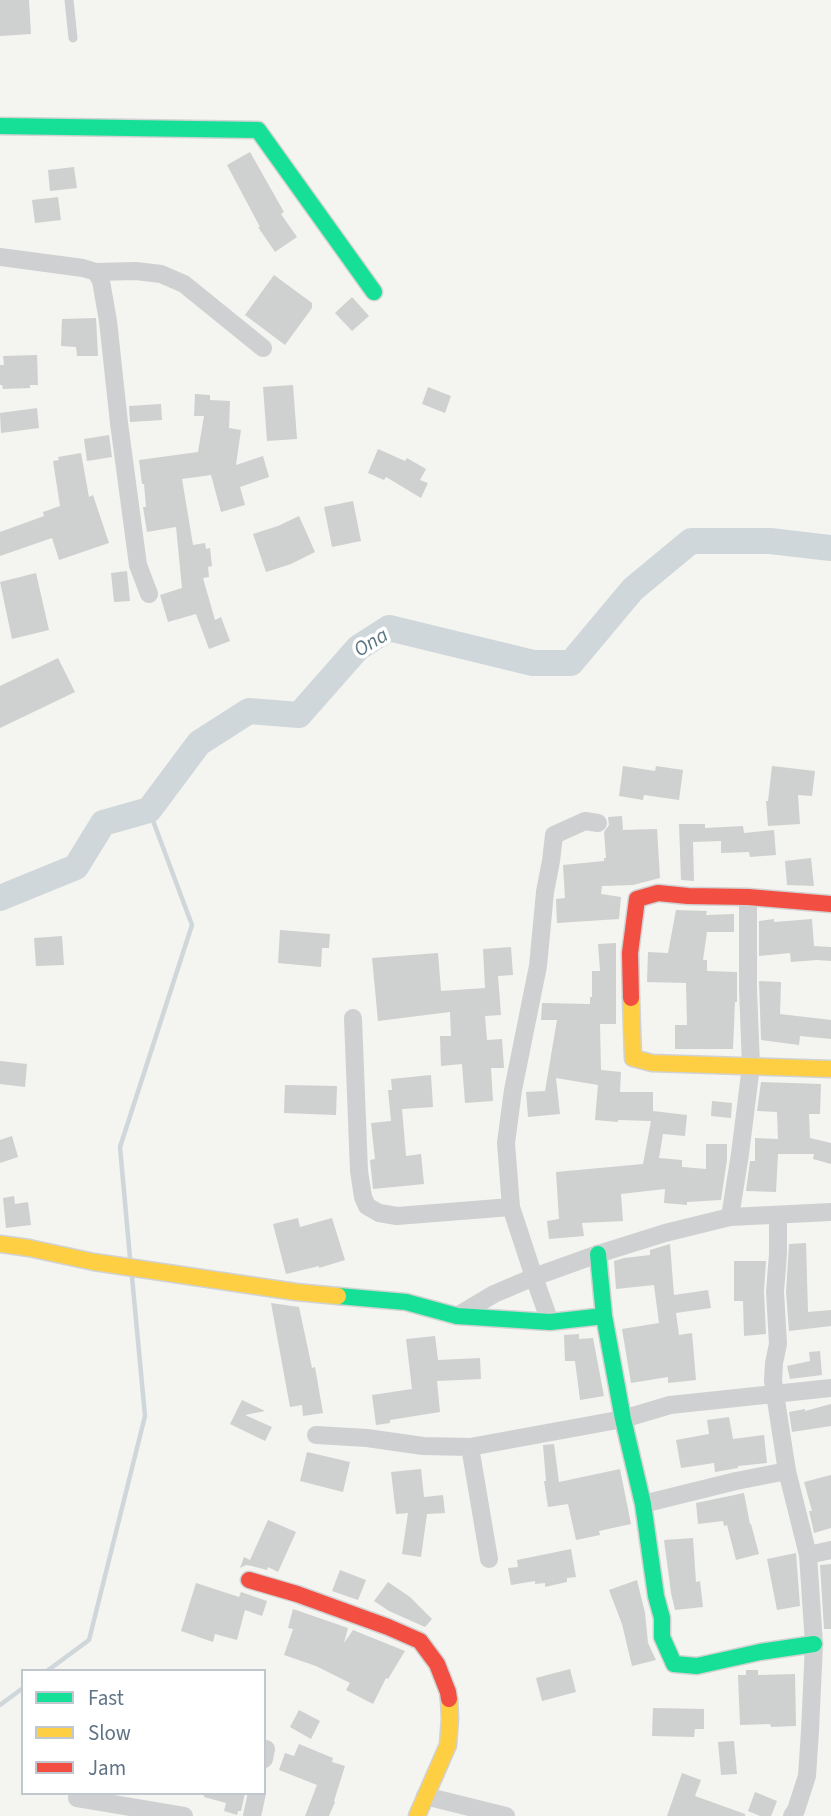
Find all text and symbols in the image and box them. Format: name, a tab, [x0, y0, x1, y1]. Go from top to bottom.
water label: Ona	[350, 624, 394, 664]
legend	[21, 1669, 266, 1795]
text: Fast	[88, 1683, 124, 1713]
text: Slow	[88, 1718, 131, 1748]
text: Jam	[88, 1753, 126, 1783]

